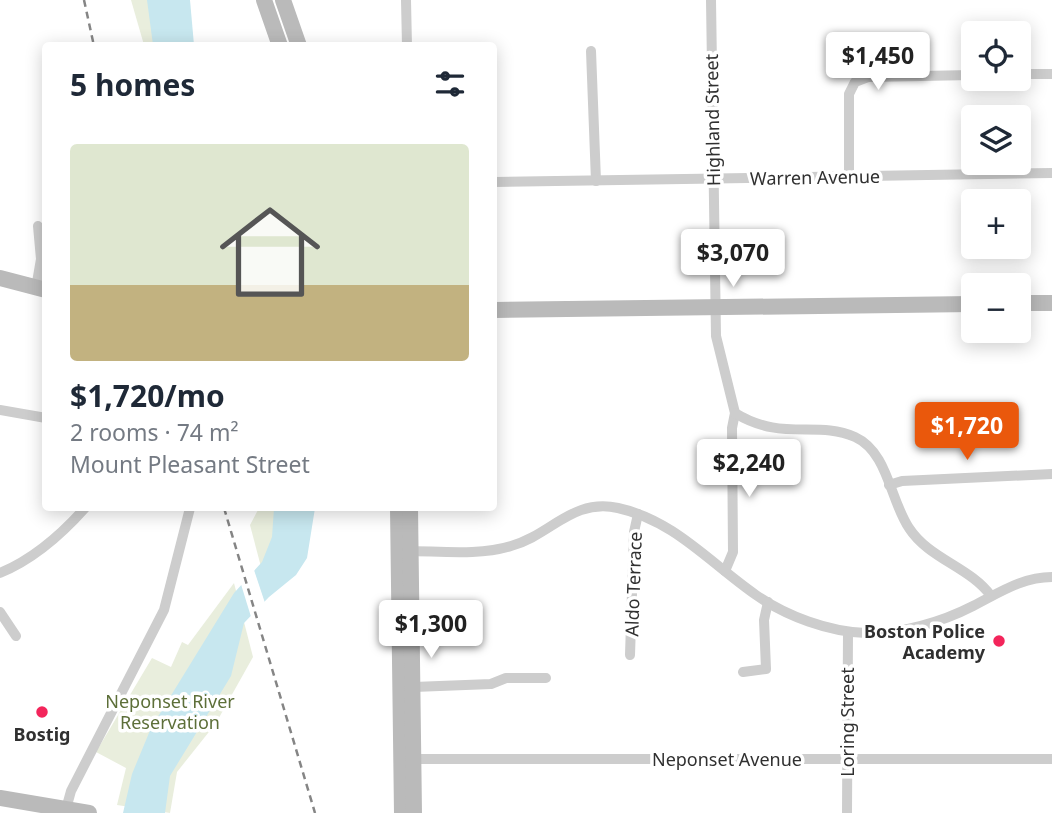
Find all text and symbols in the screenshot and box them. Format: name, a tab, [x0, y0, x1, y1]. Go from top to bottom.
map controls	[961, 21, 1031, 343]
button: locate	[961, 21, 1031, 91]
pin: $1,450	[821, 32, 935, 92]
text: $1,450	[842, 39, 914, 71]
street label: Highland Street	[699, 53, 725, 186]
text: 5 homes	[70, 64, 195, 105]
icon: filters	[431, 65, 469, 103]
button: layers	[961, 105, 1031, 175]
street label: Warren Avenue	[750, 164, 880, 190]
icon: home	[207, 189, 333, 315]
button: +	[961, 189, 1031, 259]
pin: $3,070	[676, 230, 790, 289]
text: $3,070	[697, 236, 769, 268]
button: −	[961, 273, 1031, 343]
text: $1,720/mo	[70, 375, 225, 416]
pin: $1,720	[910, 402, 1024, 462]
text: $1,720	[931, 409, 1003, 441]
text: 2 rooms · 74 m²	[70, 416, 239, 448]
pin: $2,240	[692, 440, 806, 499]
text: $2,240	[713, 446, 785, 478]
text: Mount Pleasant Street	[70, 448, 310, 480]
street label: Aldo Terrace	[619, 531, 647, 637]
pin: $1,300	[374, 600, 488, 660]
text: $1,300	[395, 607, 467, 639]
place label: Boston Police Academy	[864, 619, 986, 664]
marker: Boston Police Academy	[991, 633, 1007, 649]
street label: Loring Street	[835, 667, 859, 777]
park label: Neponset River Reservation	[105, 689, 235, 734]
marker: Bostig	[34, 704, 50, 720]
place label: Bostig	[14, 722, 70, 746]
street label: Neponset Avenue	[652, 747, 802, 771]

